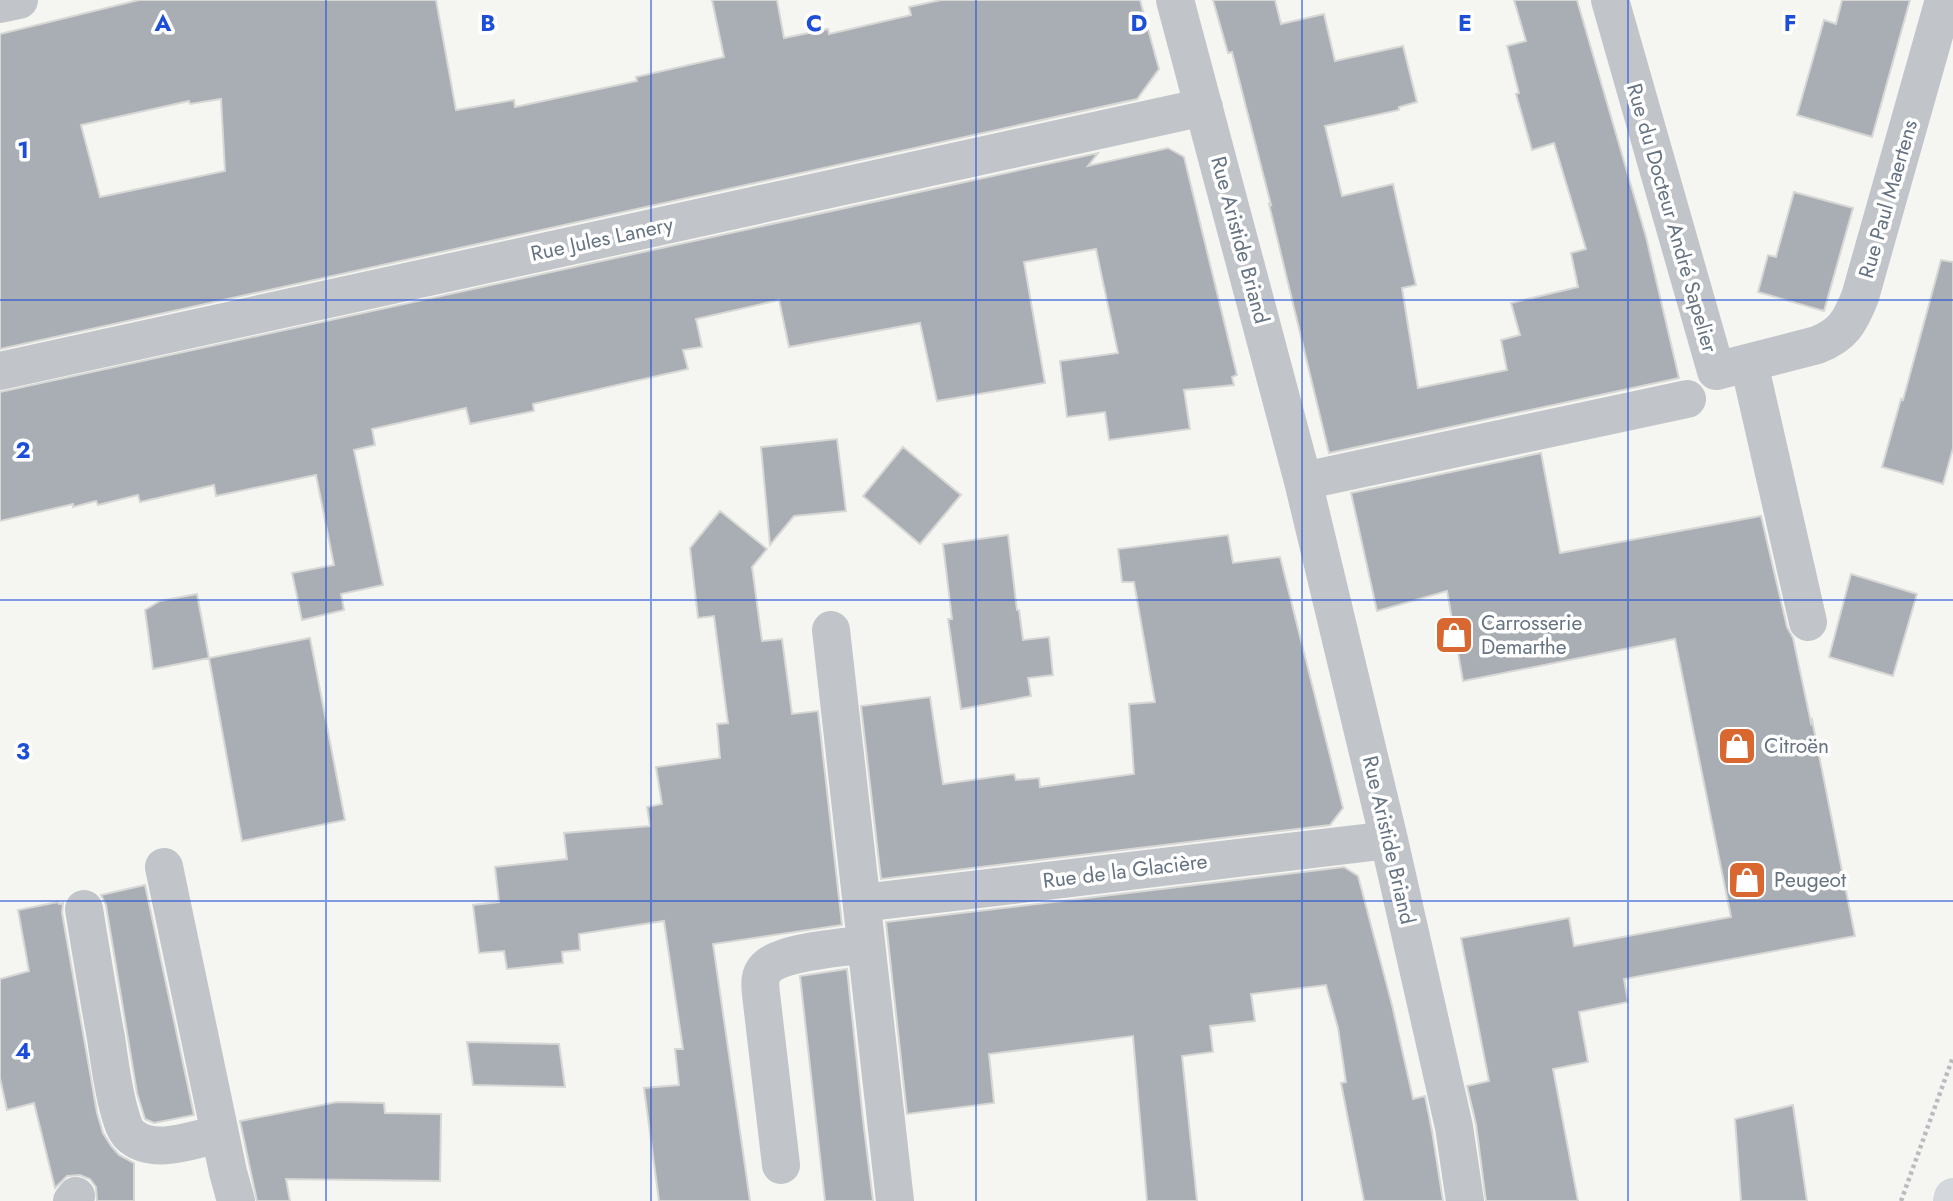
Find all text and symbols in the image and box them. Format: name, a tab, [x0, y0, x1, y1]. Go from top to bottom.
text: A	[154, 6, 172, 40]
text: B	[480, 6, 496, 40]
text: C	[806, 6, 822, 40]
text: D	[1131, 6, 1148, 40]
text: E	[1458, 6, 1472, 40]
text: F	[1784, 6, 1796, 40]
street label: Rue du Docteur André Sapelier	[1619, 80, 1725, 357]
street label: Rue Paul Maertens	[1851, 116, 1925, 282]
text: 1	[17, 133, 29, 167]
street label: Rue Aristide Briand	[1203, 153, 1277, 327]
street label: Rue Jules Lanery	[528, 209, 677, 269]
text: 2	[15, 433, 31, 467]
place label: Carrosserie Demarthe	[1481, 608, 1582, 662]
shop icon: Carrosserie Demarthe	[1433, 614, 1475, 656]
shop icon: Citroën	[1716, 725, 1758, 767]
place label: Citroën	[1764, 731, 1829, 761]
text: 3	[16, 734, 30, 768]
street label: Rue Aristide Briand	[1355, 753, 1423, 927]
street label: Rue de la Glacière	[1041, 846, 1209, 896]
shop icon: Peugeot	[1726, 859, 1768, 901]
place label: Peugeot	[1774, 865, 1846, 895]
text: 4	[15, 1034, 31, 1068]

